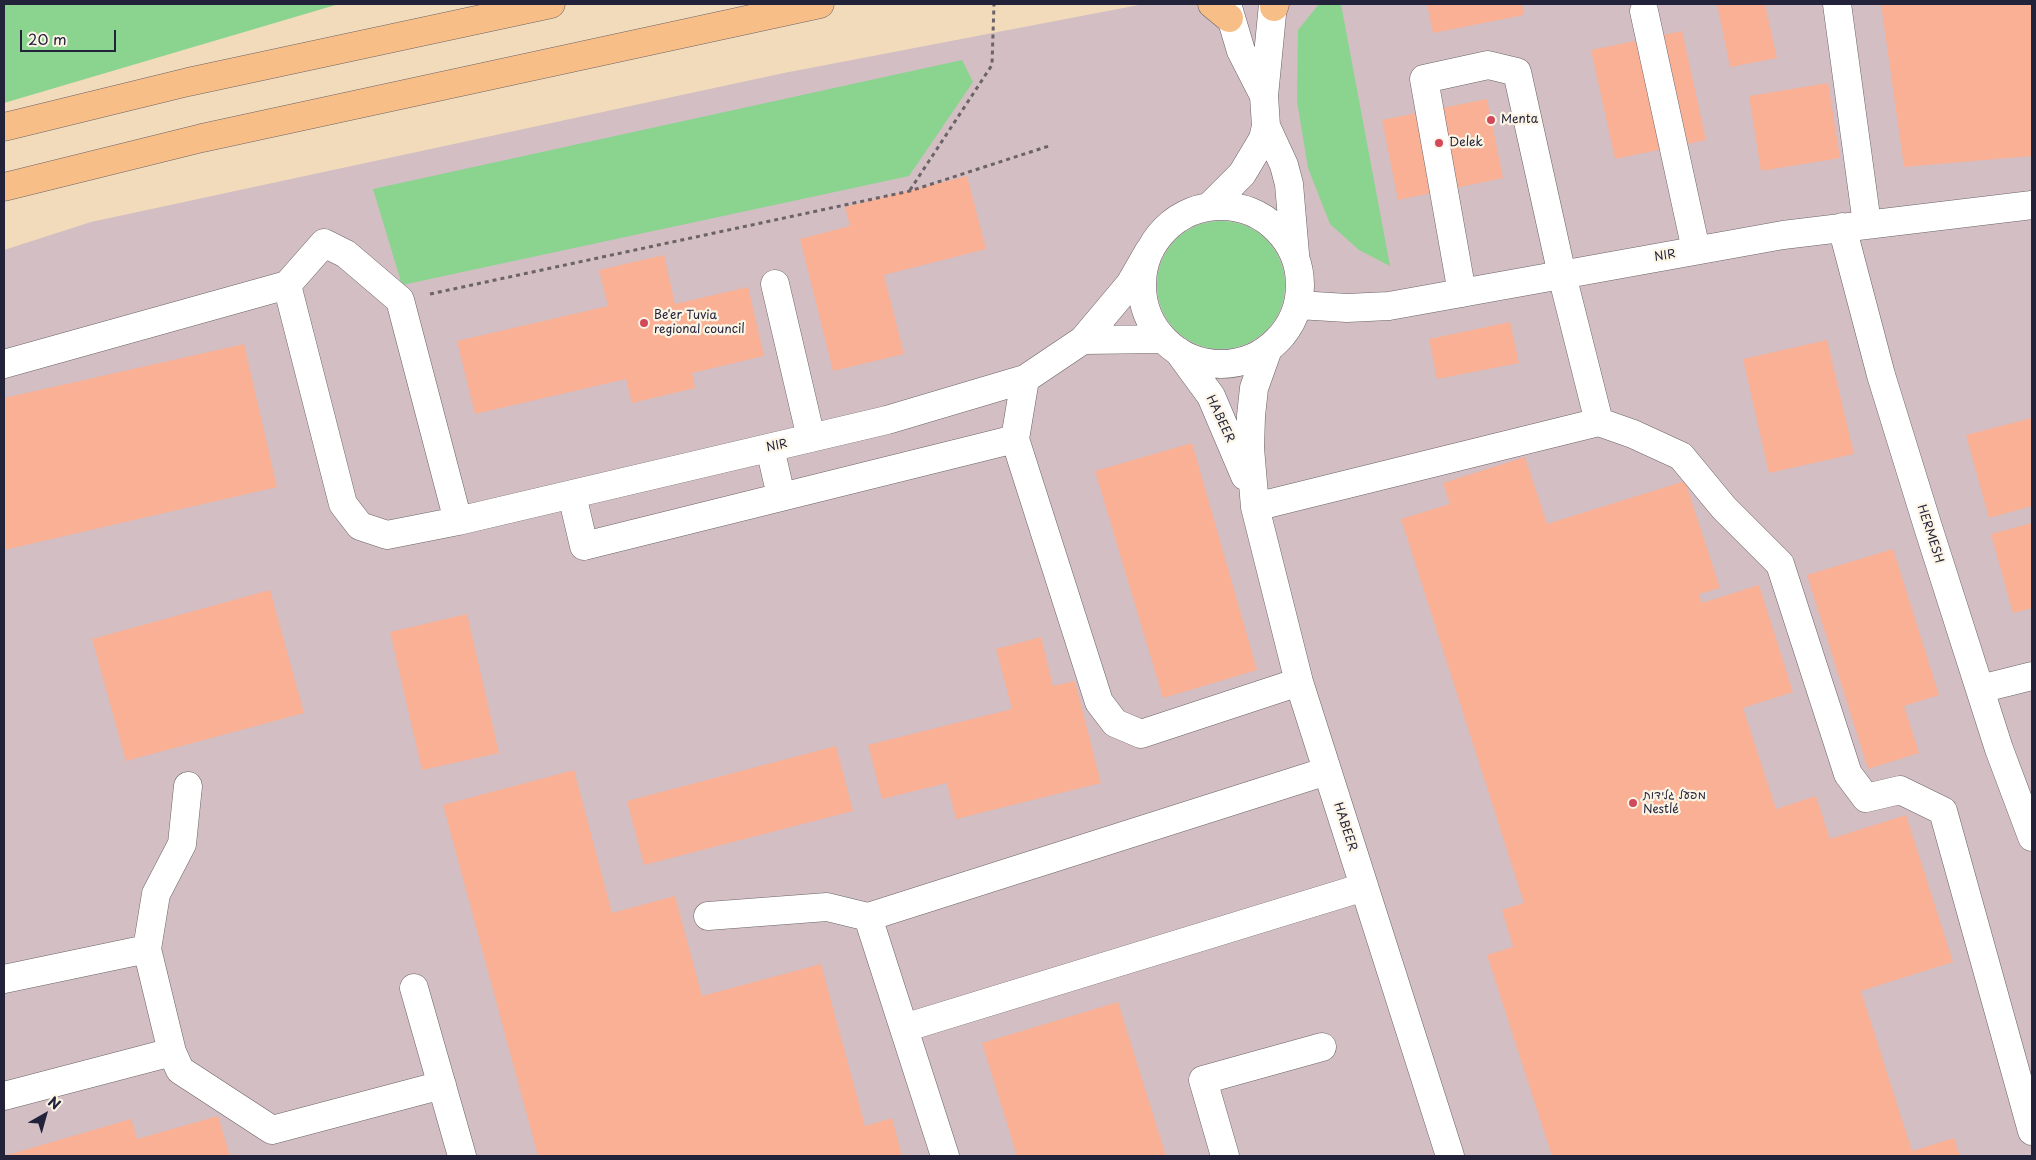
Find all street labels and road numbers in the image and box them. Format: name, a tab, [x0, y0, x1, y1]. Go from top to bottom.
street label: NIR	[1653, 247, 1677, 265]
street label: HABEER	[1203, 393, 1237, 445]
street label: NIR	[765, 437, 789, 455]
street label: HERMESH	[1914, 503, 1946, 565]
street label: HABEER	[1330, 801, 1360, 853]

